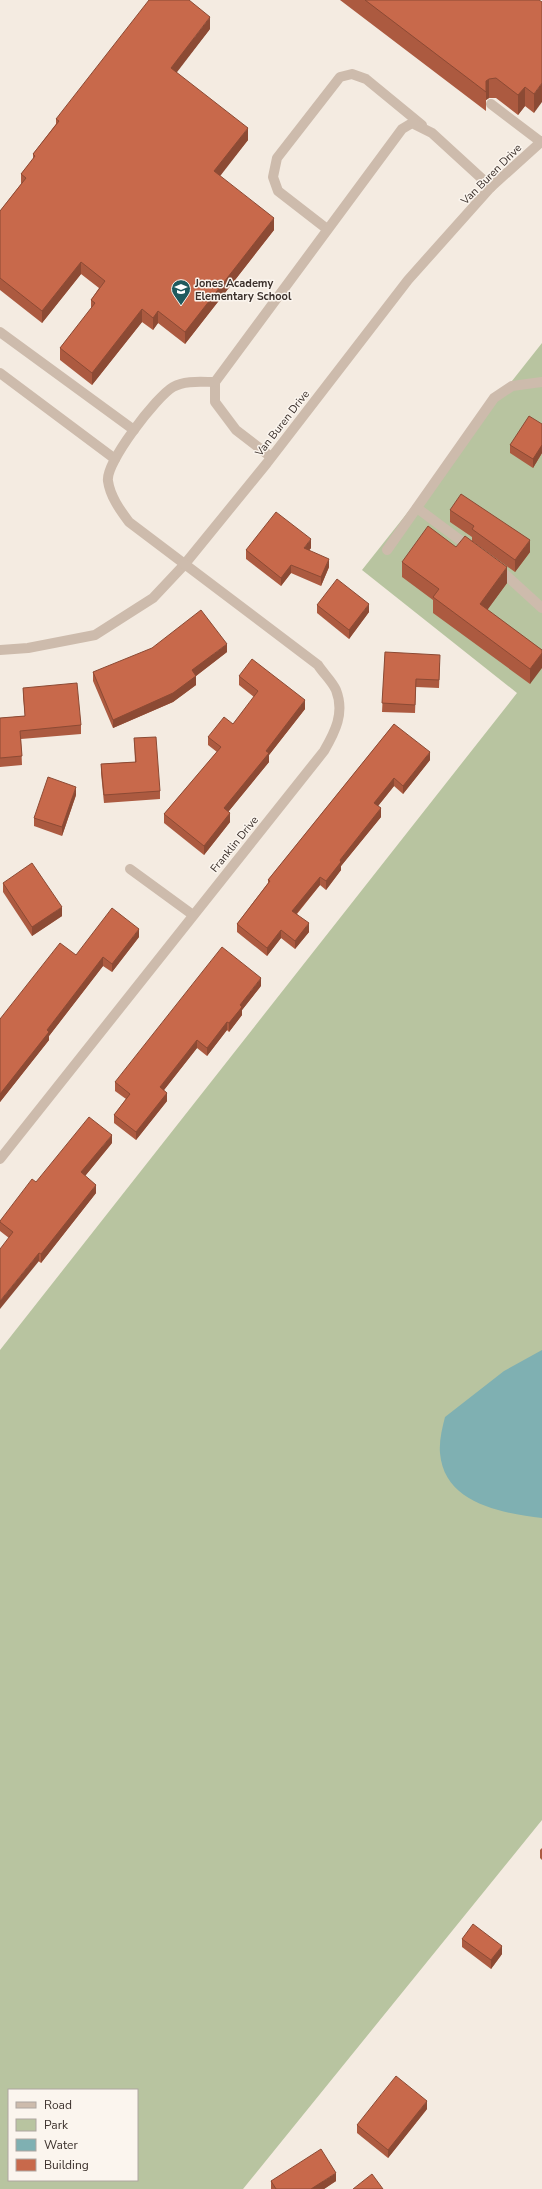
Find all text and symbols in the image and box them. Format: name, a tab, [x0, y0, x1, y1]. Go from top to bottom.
street label: Van Buren Drive	[457, 141, 525, 209]
place label: Jones Academy Elementary School	[194, 276, 292, 304]
school or university icon: Jones Academy Elementary School	[170, 278, 192, 306]
street label: Van Buren Drive	[251, 387, 313, 460]
street label: Franklin Drive	[207, 813, 262, 876]
legend	[8, 2089, 138, 2181]
text: Road	[44, 2097, 72, 2113]
text: Park	[44, 2117, 69, 2133]
text: Water	[44, 2137, 78, 2153]
text: Building	[44, 2157, 89, 2173]

